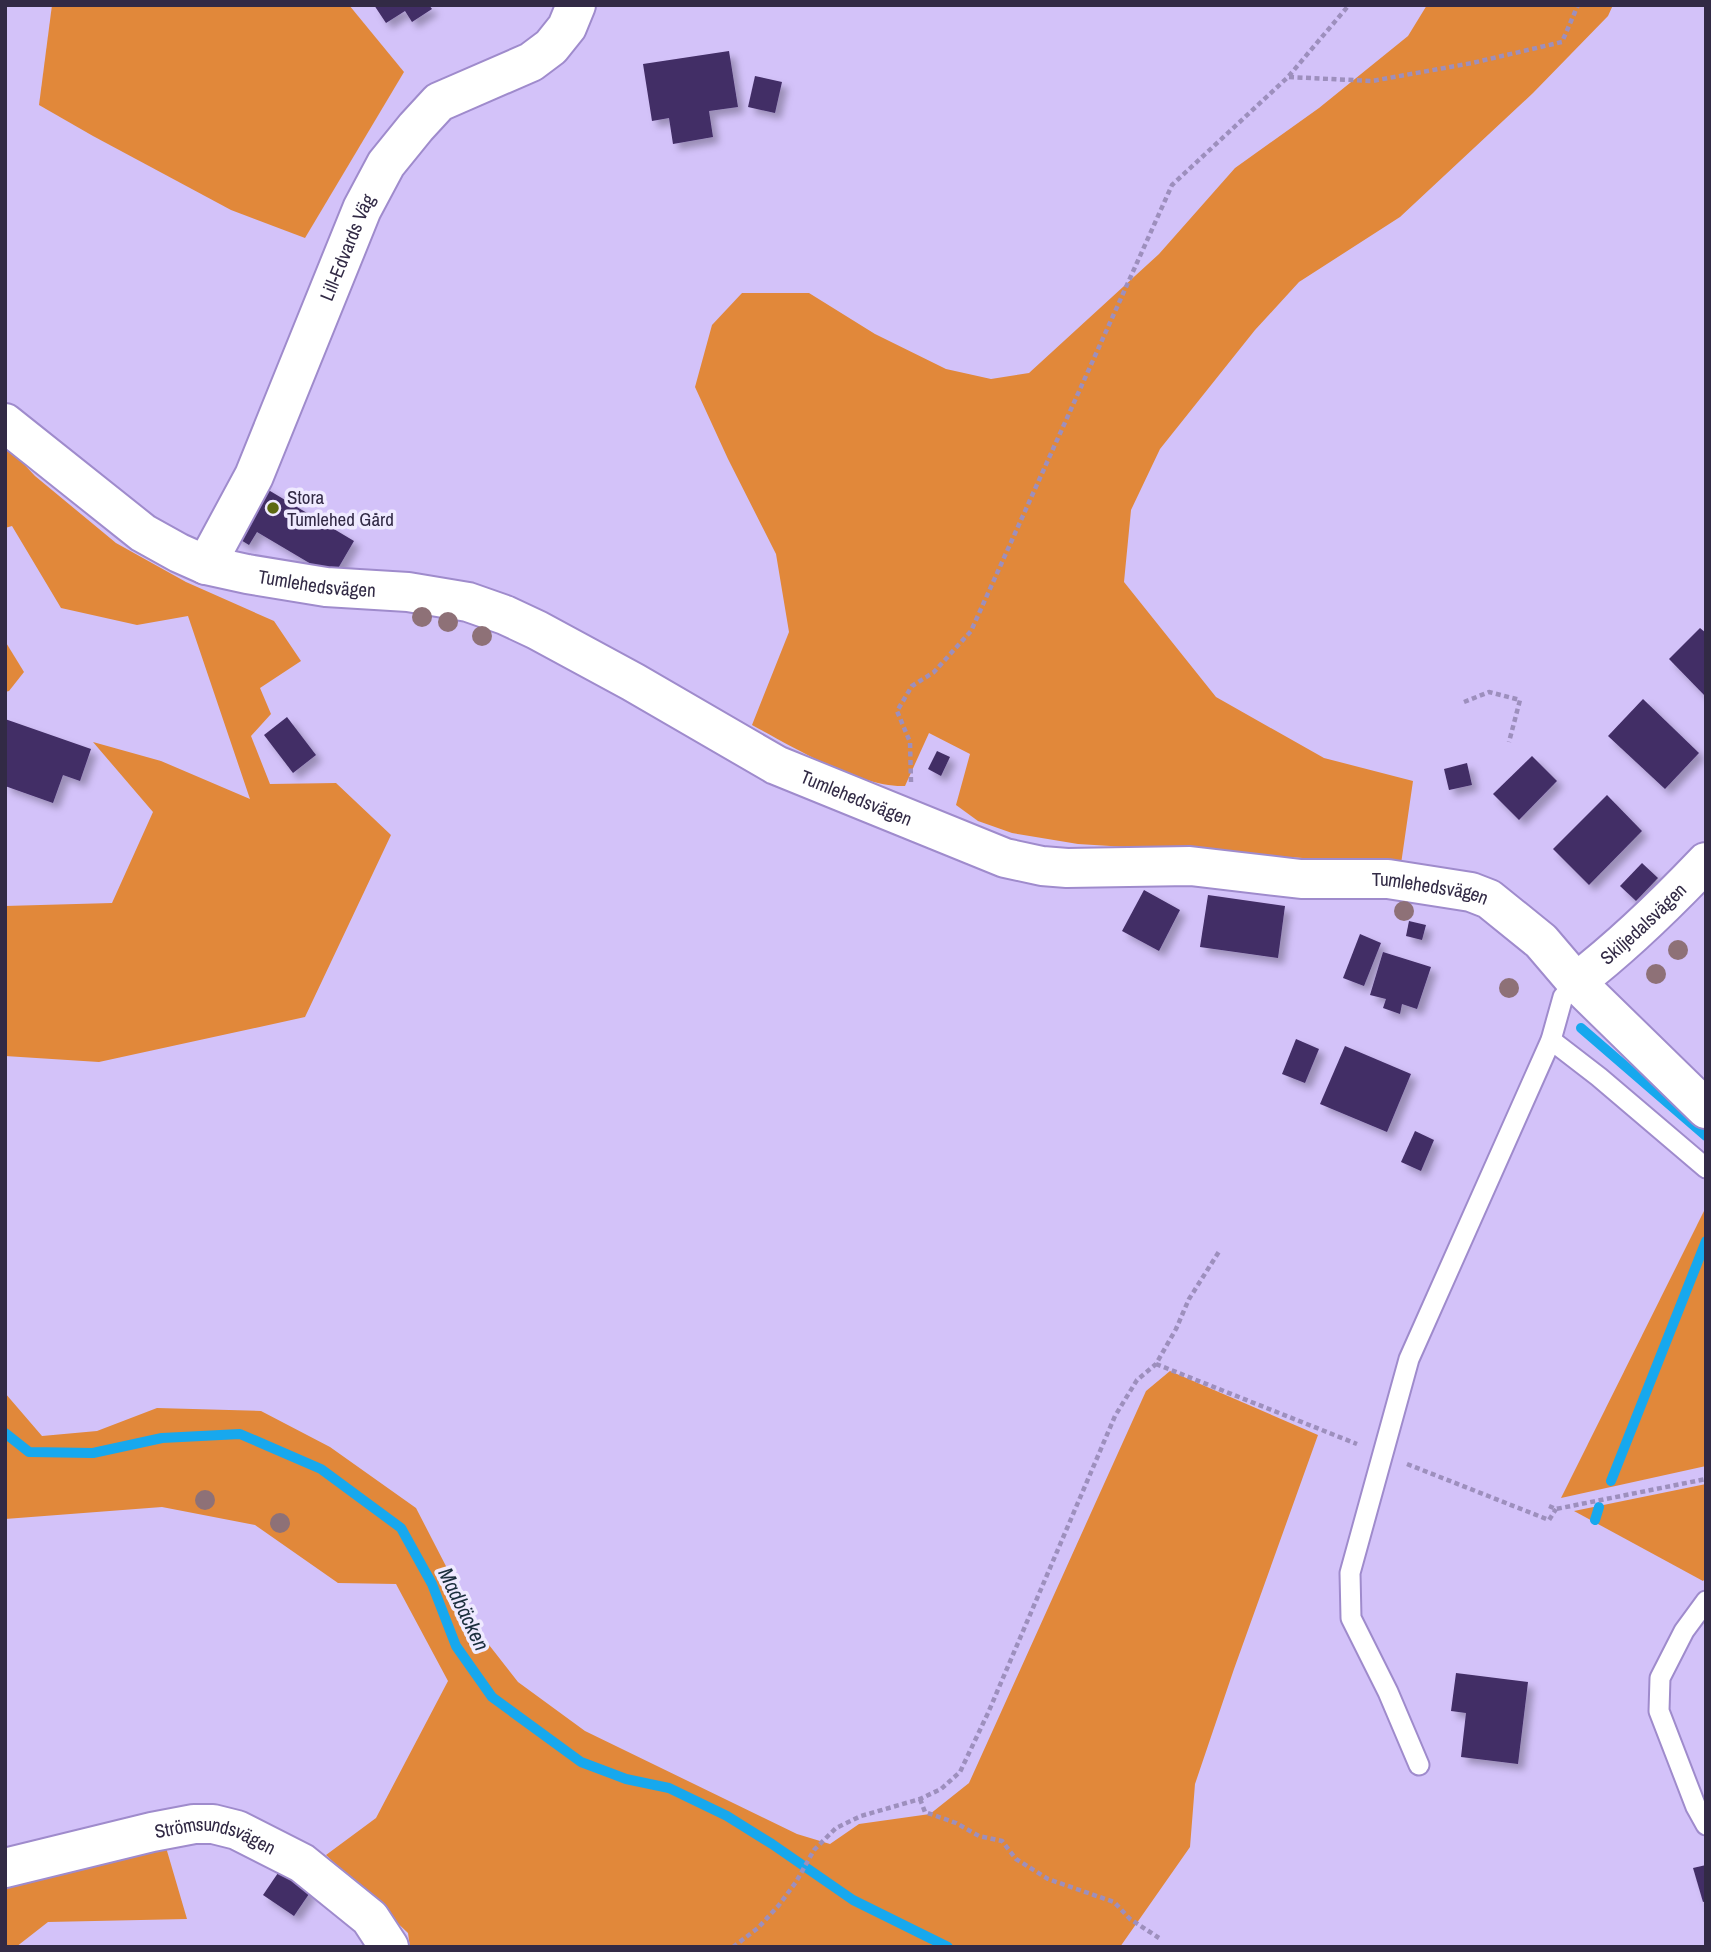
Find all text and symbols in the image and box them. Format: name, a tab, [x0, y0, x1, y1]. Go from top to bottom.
street label: Lill-Edvards Väg	[313, 189, 381, 305]
place label: Stora Tumlehed Gård	[287, 484, 394, 532]
marker: Stora Tumlehed Gård	[265, 500, 281, 516]
street label: Tumlehedsvägen	[256, 563, 377, 603]
street label: Tumlehedsvägen	[797, 763, 916, 832]
street label: Tumlehedsvägen	[1372, 866, 1492, 911]
street label: Skiljedalsvägen	[1594, 877, 1692, 970]
water label: Madbäcken	[431, 1563, 497, 1655]
street label: Strömsundsvägen	[152, 1811, 280, 1861]

